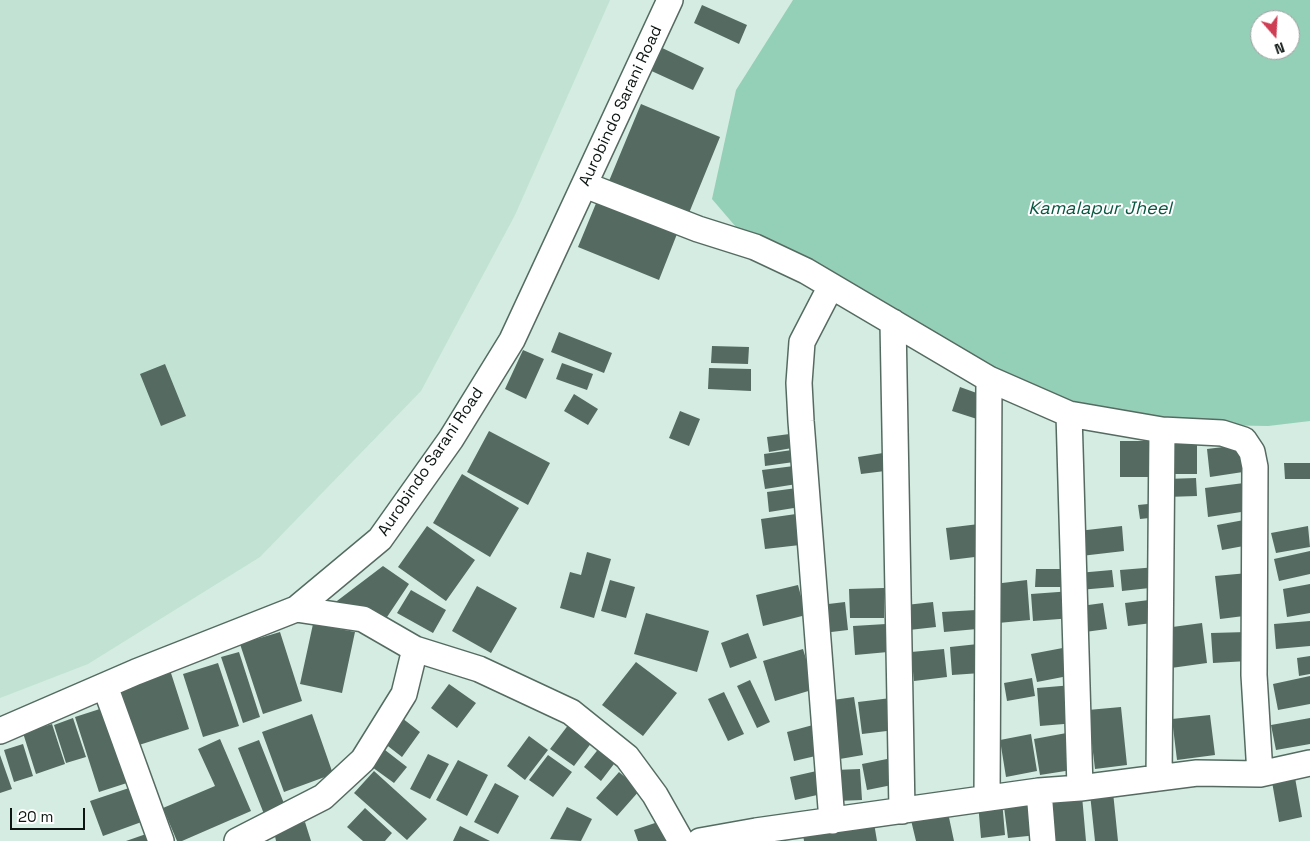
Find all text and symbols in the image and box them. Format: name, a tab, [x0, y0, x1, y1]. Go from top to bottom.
north arrow	[1250, 10, 1300, 60]
street label: Aurobindo Sarani Road	[575, 23, 667, 189]
text: N	[1272, 38, 1287, 58]
water label: Kamalapur Jheel	[1028, 198, 1172, 220]
street label: Aurobindo Sarani Road	[374, 384, 488, 540]
scale bar	[12, 798, 88, 830]
text: 20 m	[18, 807, 53, 826]

